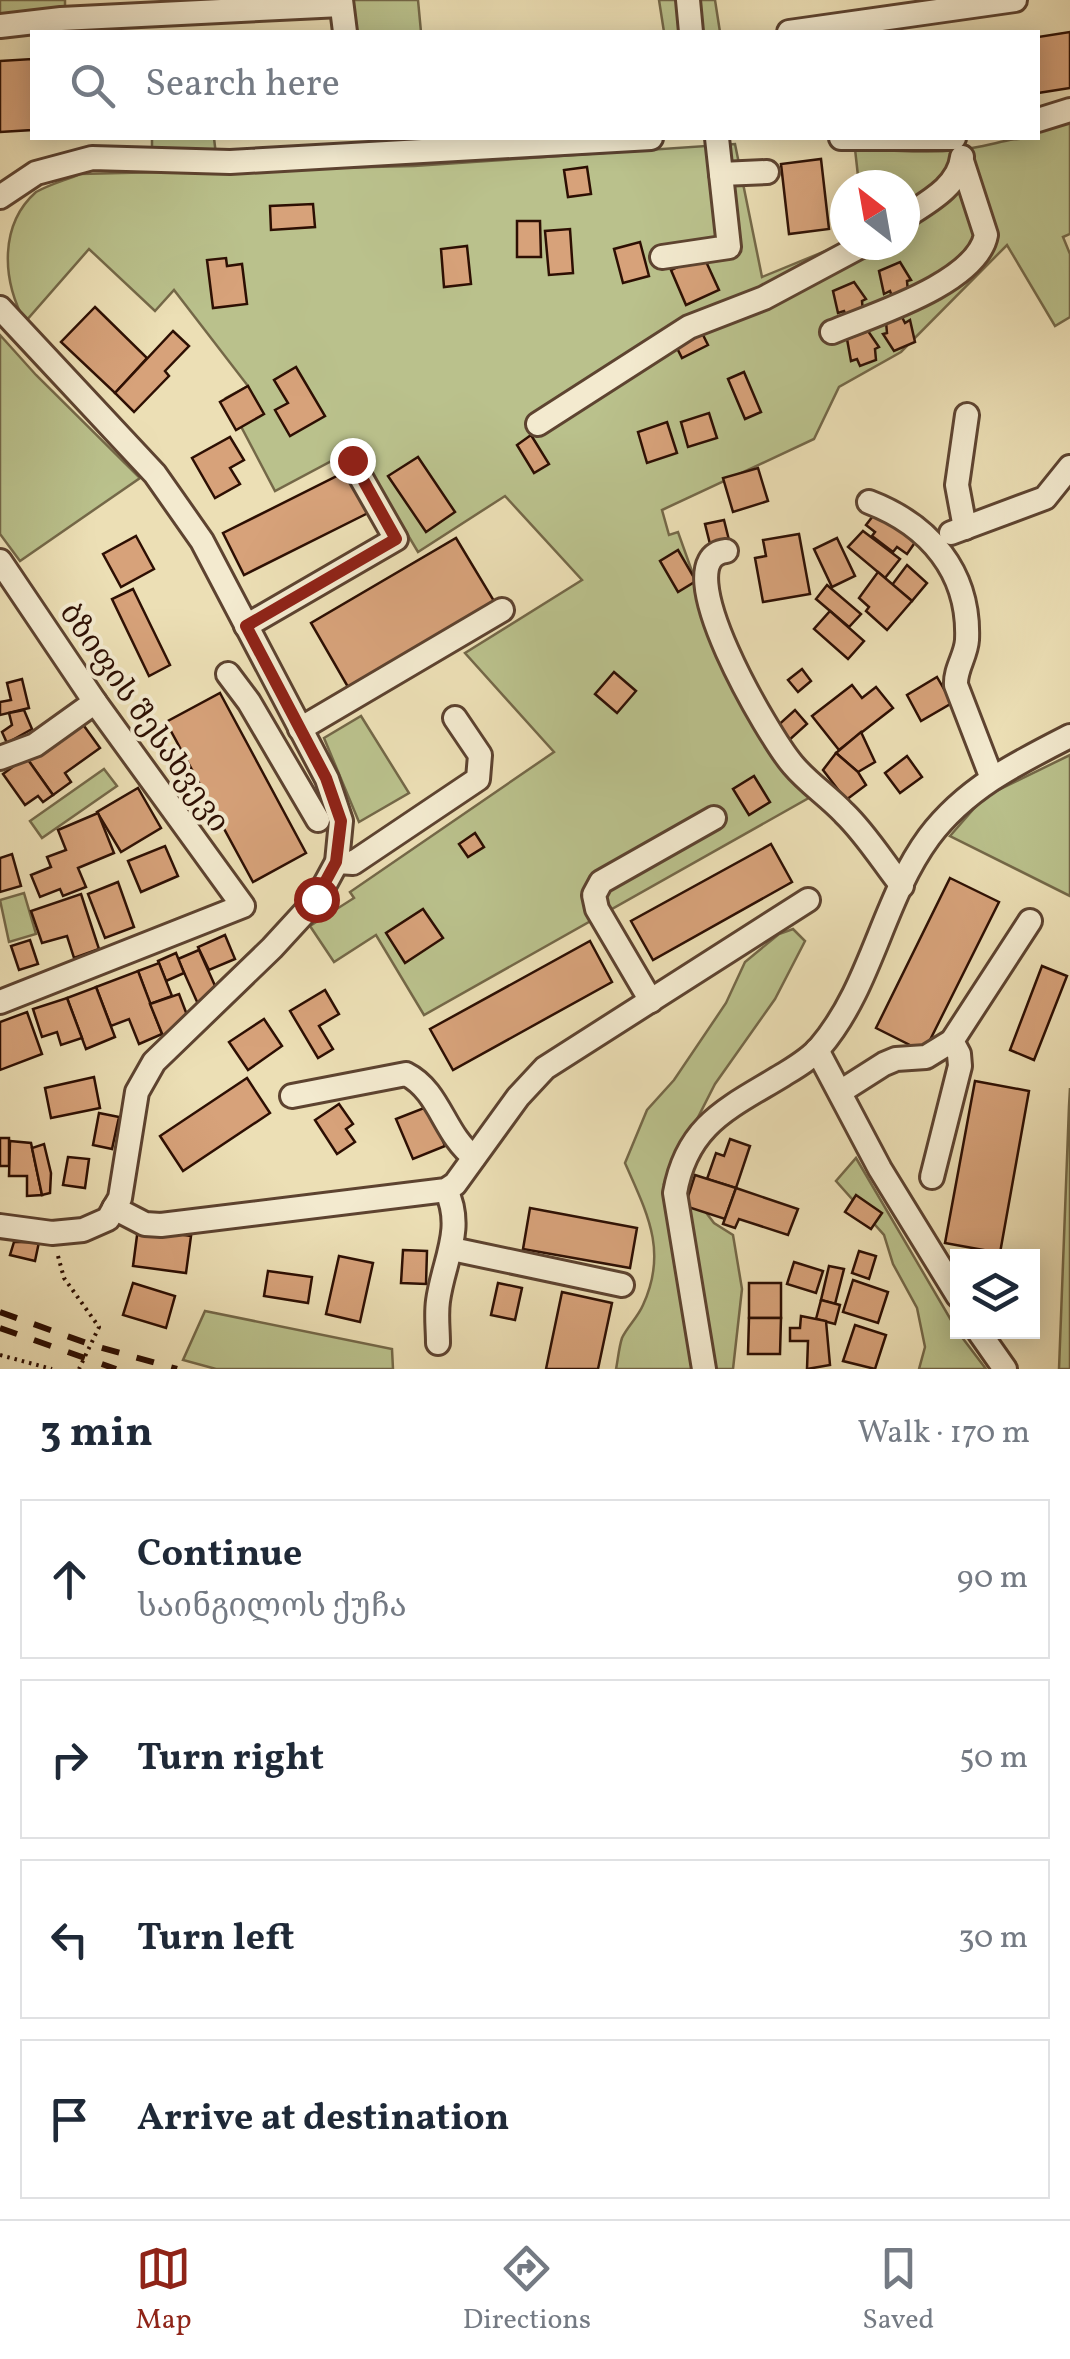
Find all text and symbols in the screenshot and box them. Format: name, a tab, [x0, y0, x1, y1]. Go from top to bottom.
search box	[30, 30, 1040, 140]
icon: search	[65, 58, 120, 113]
text: Search here	[145, 59, 340, 112]
north arrow	[830, 170, 920, 260]
route end	[330, 438, 376, 484]
street label: ბზიფის შესახვევი	[48, 595, 238, 841]
route start	[294, 877, 340, 923]
map controls	[950, 1249, 1040, 1339]
button: layers	[950, 1249, 1040, 1339]
text: 3 min	[40, 1405, 153, 1464]
text: Walk · 170 m	[858, 1412, 1030, 1456]
text: Continue	[137, 1529, 302, 1582]
icon: ahead	[42, 1552, 97, 1607]
text: 90 m	[957, 1557, 1028, 1601]
text: საინგილოს ქუჩა	[137, 1586, 407, 1630]
icon: right	[42, 1732, 97, 1787]
text: Turn right	[137, 1733, 324, 1786]
text: 50 m	[959, 1737, 1028, 1781]
icon: left	[42, 1912, 97, 1967]
text: Turn left	[137, 1913, 294, 1966]
text: 30 m	[958, 1917, 1028, 1961]
icon: arrive	[42, 2092, 97, 2147]
text: Arrive at destination	[137, 2093, 510, 2146]
tab: Map	[136, 2241, 192, 2340]
tab: Directions	[463, 2241, 591, 2340]
tab: Saved	[862, 2241, 934, 2340]

